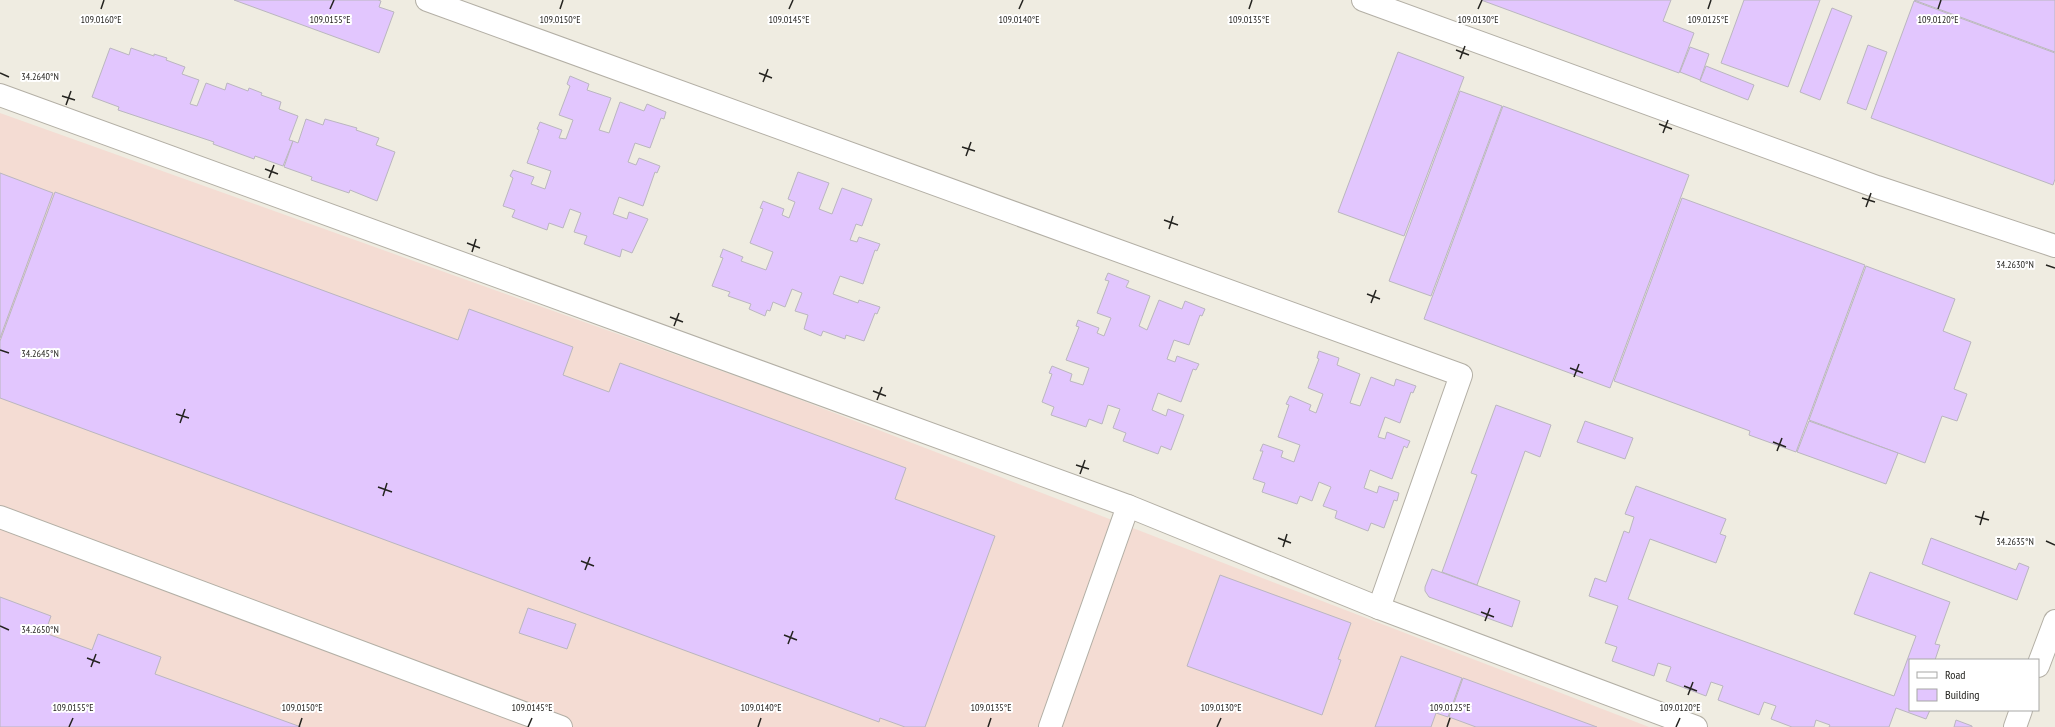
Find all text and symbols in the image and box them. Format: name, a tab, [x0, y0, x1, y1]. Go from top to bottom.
text: 109.0160°E	[81, 13, 122, 26]
text: 109.0155°E	[310, 13, 351, 26]
text: 109.0150°E	[540, 13, 581, 26]
text: 109.0145°E	[769, 13, 810, 26]
text: 109.0140°E	[999, 13, 1040, 26]
text: 109.0135°E	[1229, 13, 1270, 26]
text: 109.0130°E	[1458, 13, 1499, 26]
text: 109.0125°E	[1688, 13, 1729, 26]
text: 109.0120°E	[1918, 13, 1959, 26]
text: 34.2640°N	[21, 70, 59, 83]
text: 34.2630°N	[1996, 258, 2034, 271]
text: 34.2645°N	[21, 347, 59, 360]
text: 34.2635°N	[1996, 535, 2034, 548]
text: 34.2650°N	[21, 623, 59, 636]
legend	[1909, 659, 2039, 711]
text: Road	[1945, 667, 1965, 682]
text: Building	[1945, 687, 1980, 702]
text: 109.0155°E	[53, 701, 94, 714]
text: 109.0150°E	[282, 701, 323, 714]
text: 109.0145°E	[512, 701, 553, 714]
text: 109.0140°E	[741, 701, 782, 714]
text: 109.0135°E	[971, 701, 1012, 714]
text: 109.0130°E	[1201, 701, 1242, 714]
text: 109.0125°E	[1430, 701, 1471, 714]
text: 109.0120°E	[1660, 701, 1701, 714]

